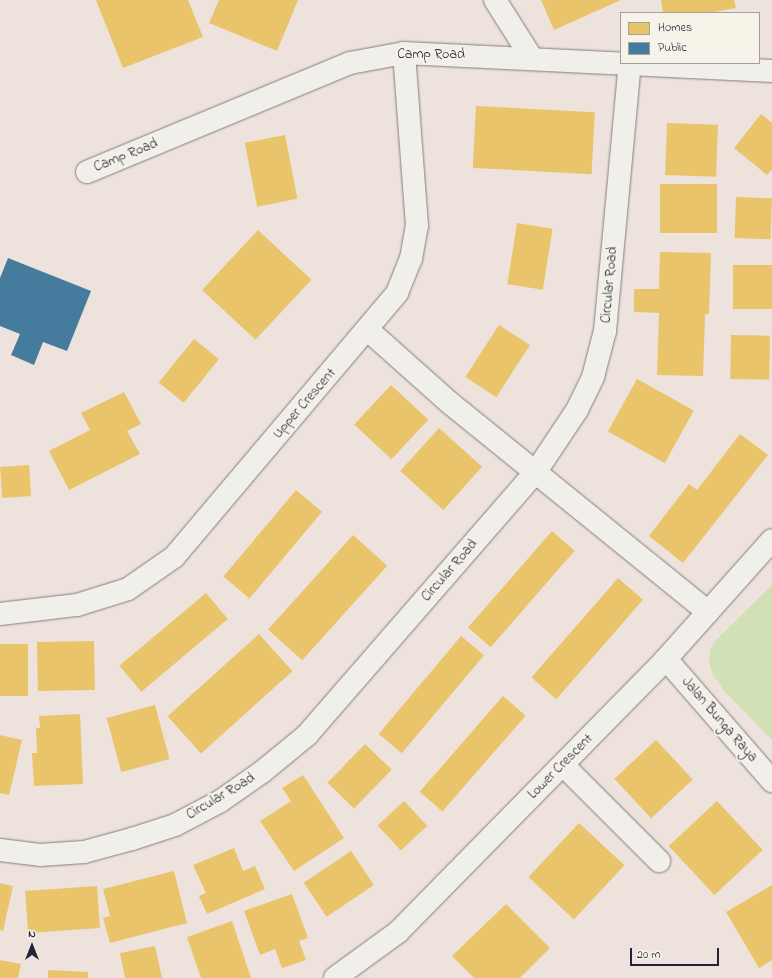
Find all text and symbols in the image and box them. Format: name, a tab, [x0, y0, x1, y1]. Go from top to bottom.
legend	[620, 12, 760, 64]
text: Homes	[658, 19, 692, 37]
text: Public	[658, 39, 687, 57]
street label: Camp Road	[397, 47, 465, 63]
street label: Camp Road	[91, 136, 161, 176]
street label: Circular Road	[598, 246, 622, 324]
street label: Upper Crescent	[270, 365, 340, 443]
street label: Circular Road	[418, 536, 482, 606]
street label: Jalan Bunga Raya	[678, 674, 760, 766]
street label: Lower Crescent	[525, 731, 597, 803]
street label: Circular Road	[184, 770, 258, 824]
north arrow	[12, 926, 52, 966]
text: N	[28, 926, 36, 942]
scale bar	[632, 940, 721, 966]
text: 20 m	[637, 946, 660, 964]

